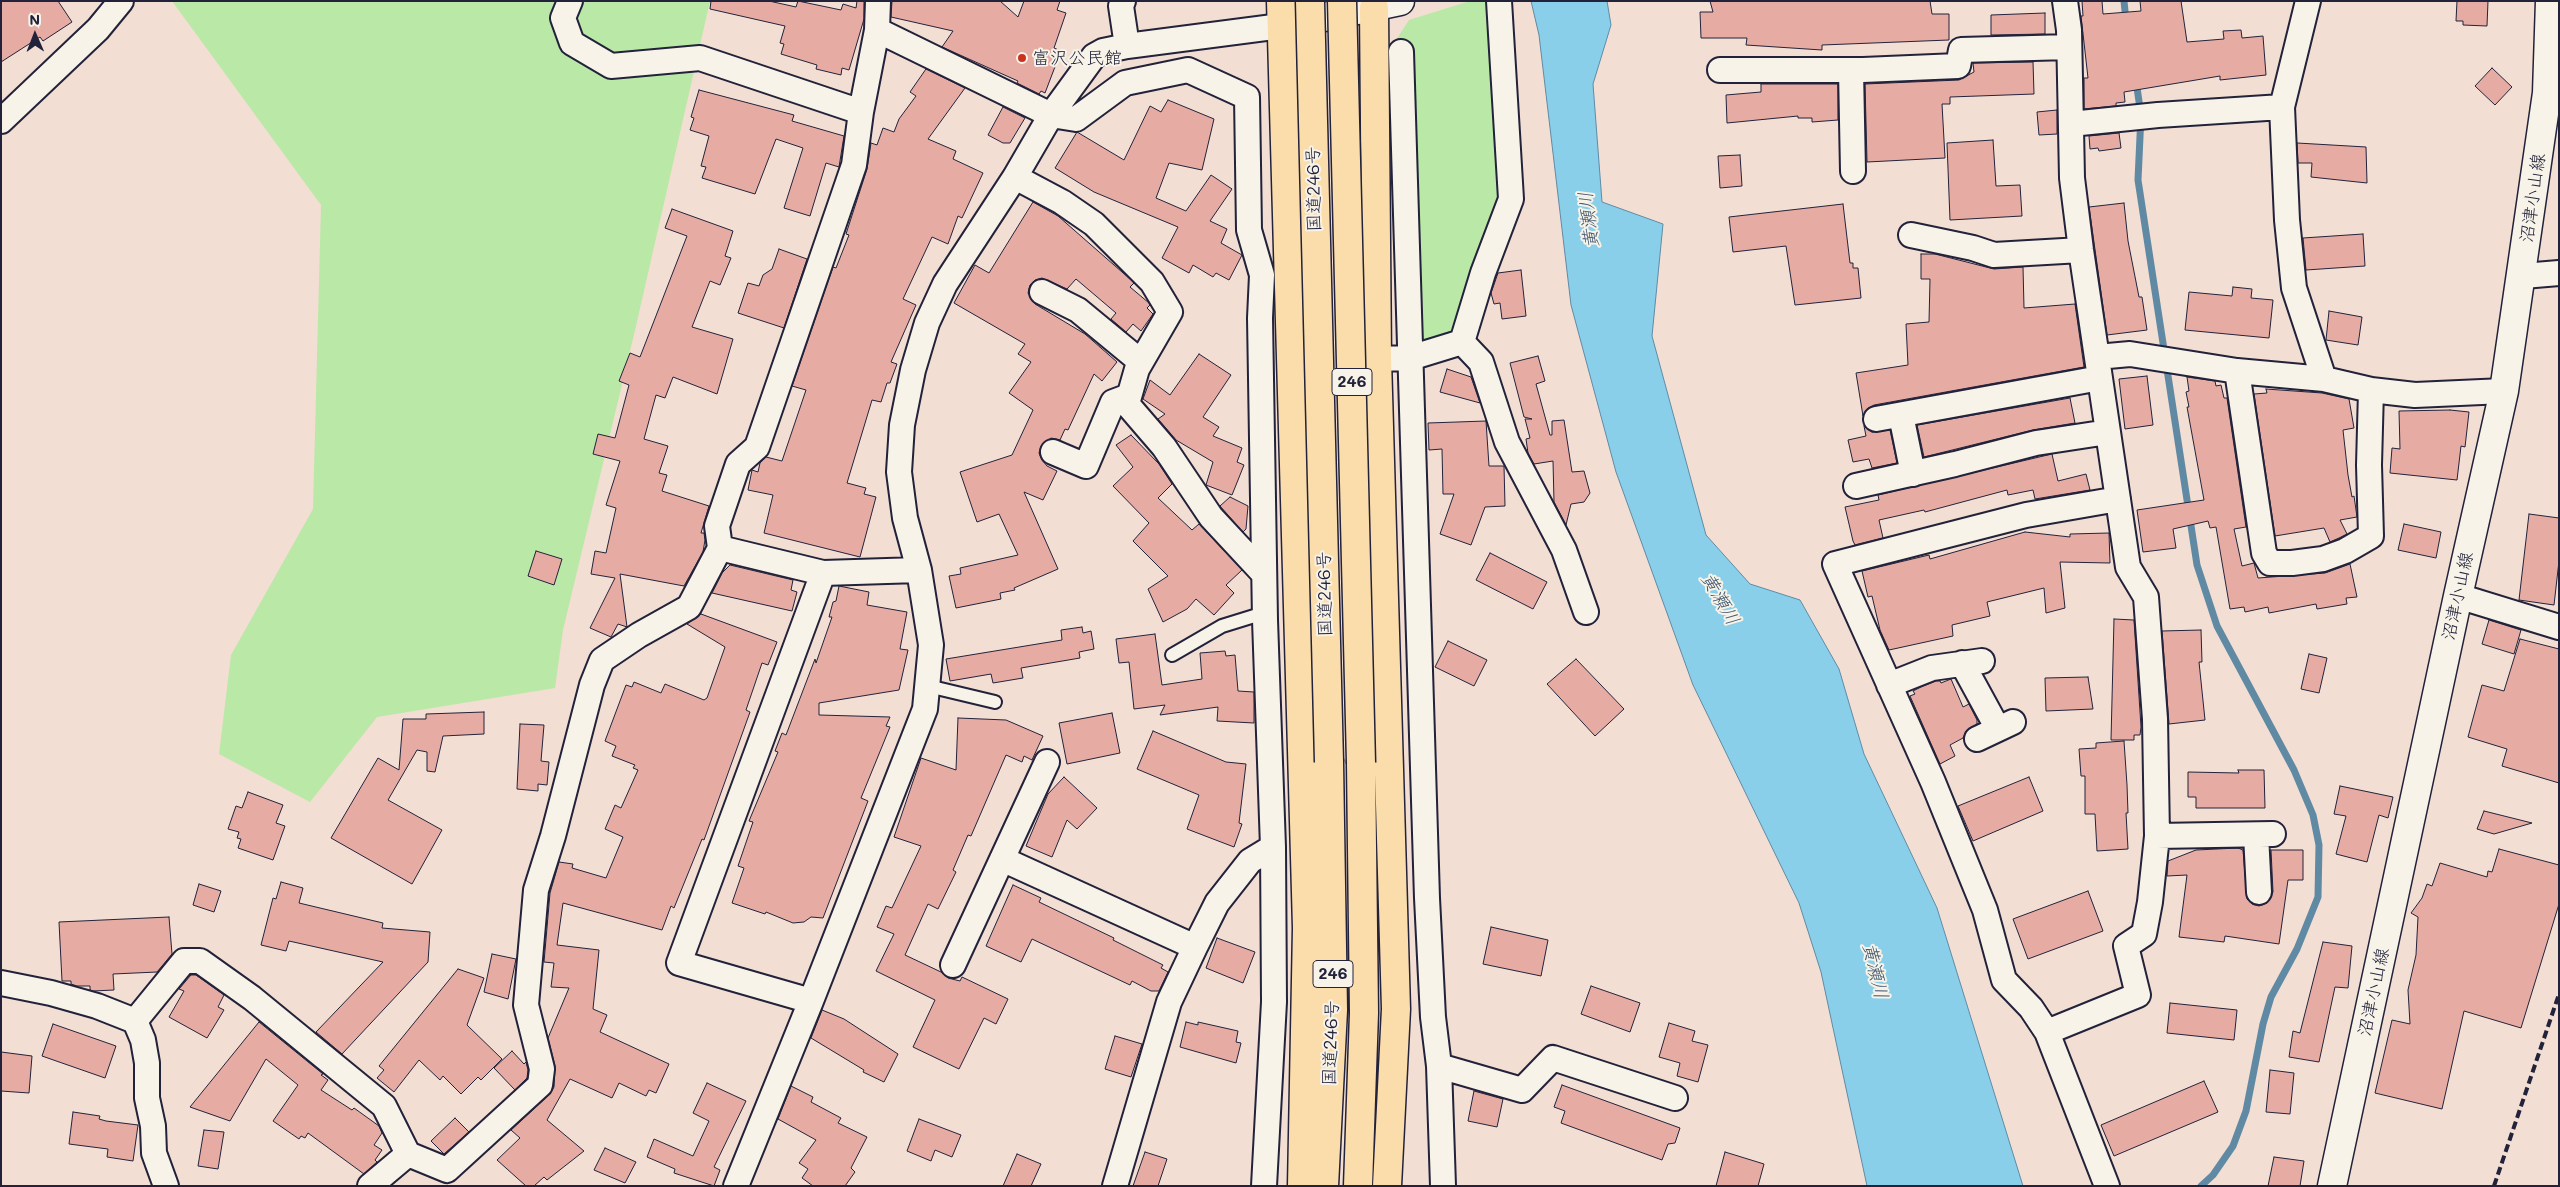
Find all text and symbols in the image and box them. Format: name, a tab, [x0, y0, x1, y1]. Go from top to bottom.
north arrow	[10, 10, 60, 60]
text: N	[29, 10, 40, 29]
place label: 富沢公民館	[1032, 47, 1122, 69]
marker: 富沢公民館	[1016, 52, 1028, 64]
street label: 国道246号	[1302, 146, 1326, 232]
street label: 沼津小山線	[2516, 152, 2550, 244]
water label: 黄瀬川	[1574, 190, 1604, 250]
road number: 246	[1332, 368, 1372, 396]
street label: 沼津小山線	[2438, 550, 2478, 642]
street label: 国道246号	[1313, 551, 1337, 637]
water label: 黄瀬川	[1696, 569, 1744, 629]
water label: 黄瀬川	[1857, 941, 1893, 1001]
street label: 沼津小山線	[2354, 946, 2394, 1038]
road number: 246	[1313, 961, 1353, 988]
street label: 国道246号	[1319, 1000, 1343, 1086]

